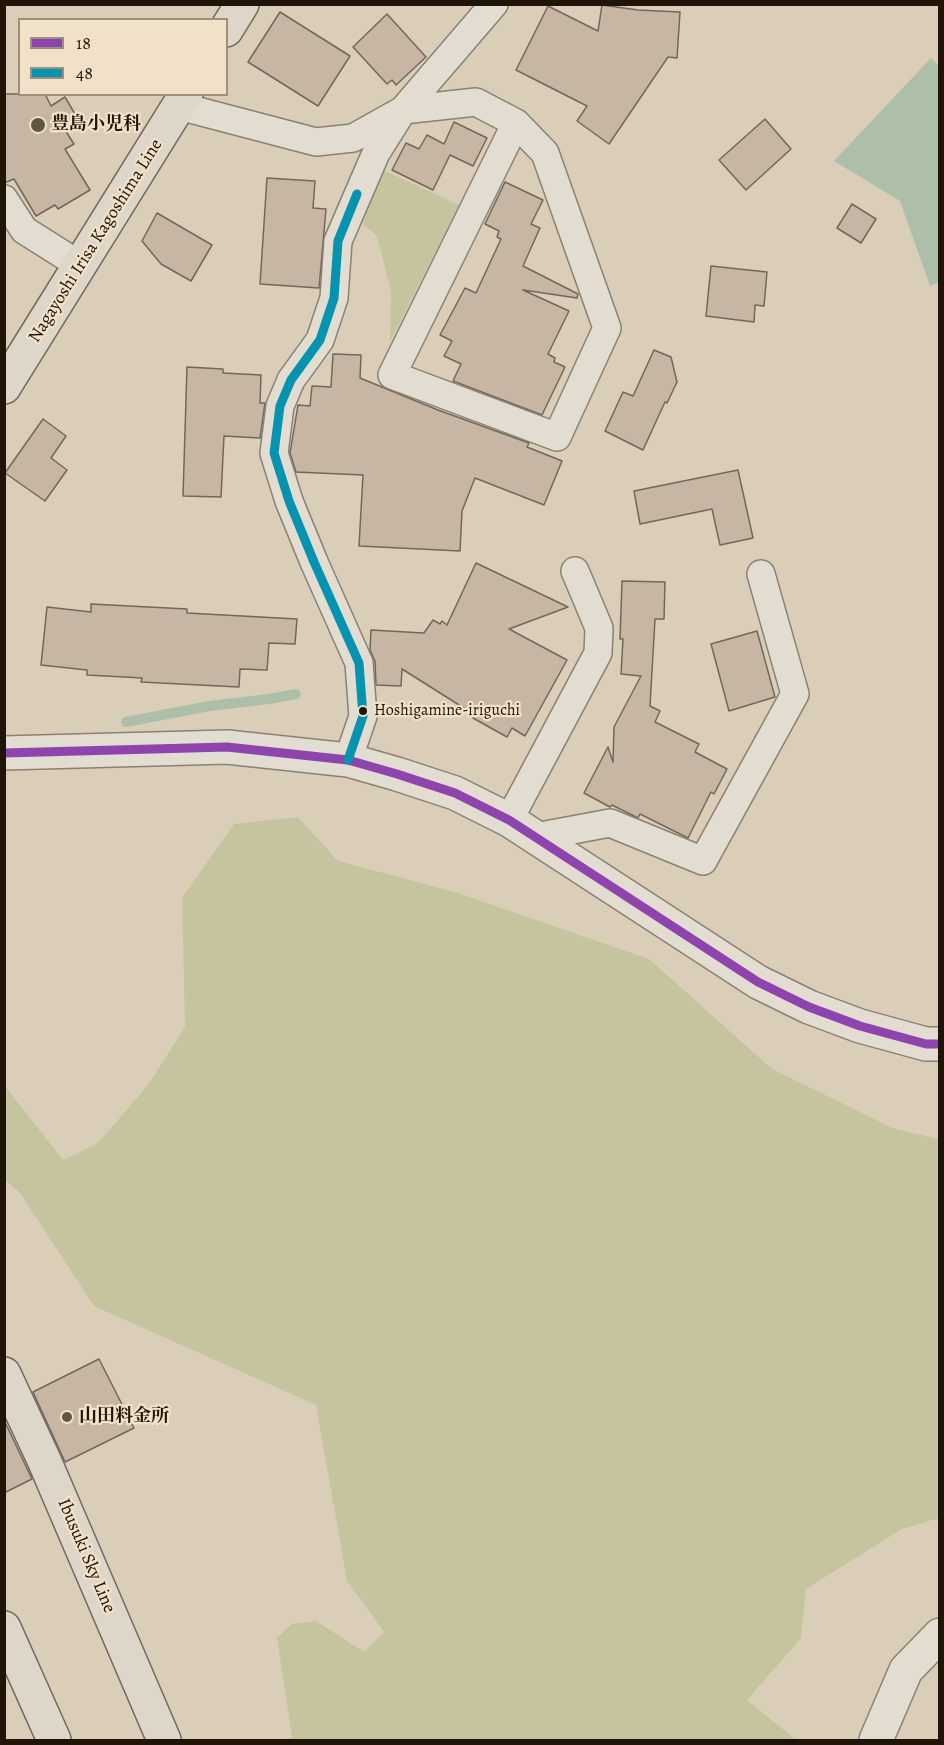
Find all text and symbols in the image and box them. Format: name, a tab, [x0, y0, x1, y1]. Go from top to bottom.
legend	[18, 18, 228, 96]
text: 18	[76, 31, 91, 55]
text: 48	[76, 61, 93, 85]
place label: 豊島小児科	[51, 114, 141, 136]
marker: 豊島小児科	[29, 116, 47, 134]
street label: Nagayoshi Irisa Kagoshima Line	[24, 135, 168, 347]
place label: Hoshigamine-iriguchi	[374, 701, 520, 721]
marker: Hoshigamine-iriguchi	[357, 705, 369, 717]
place label: 山田料金所	[79, 1406, 169, 1428]
marker: 山田料金所	[60, 1410, 74, 1424]
street label: Ibusuki Sky Line	[52, 1496, 120, 1616]

